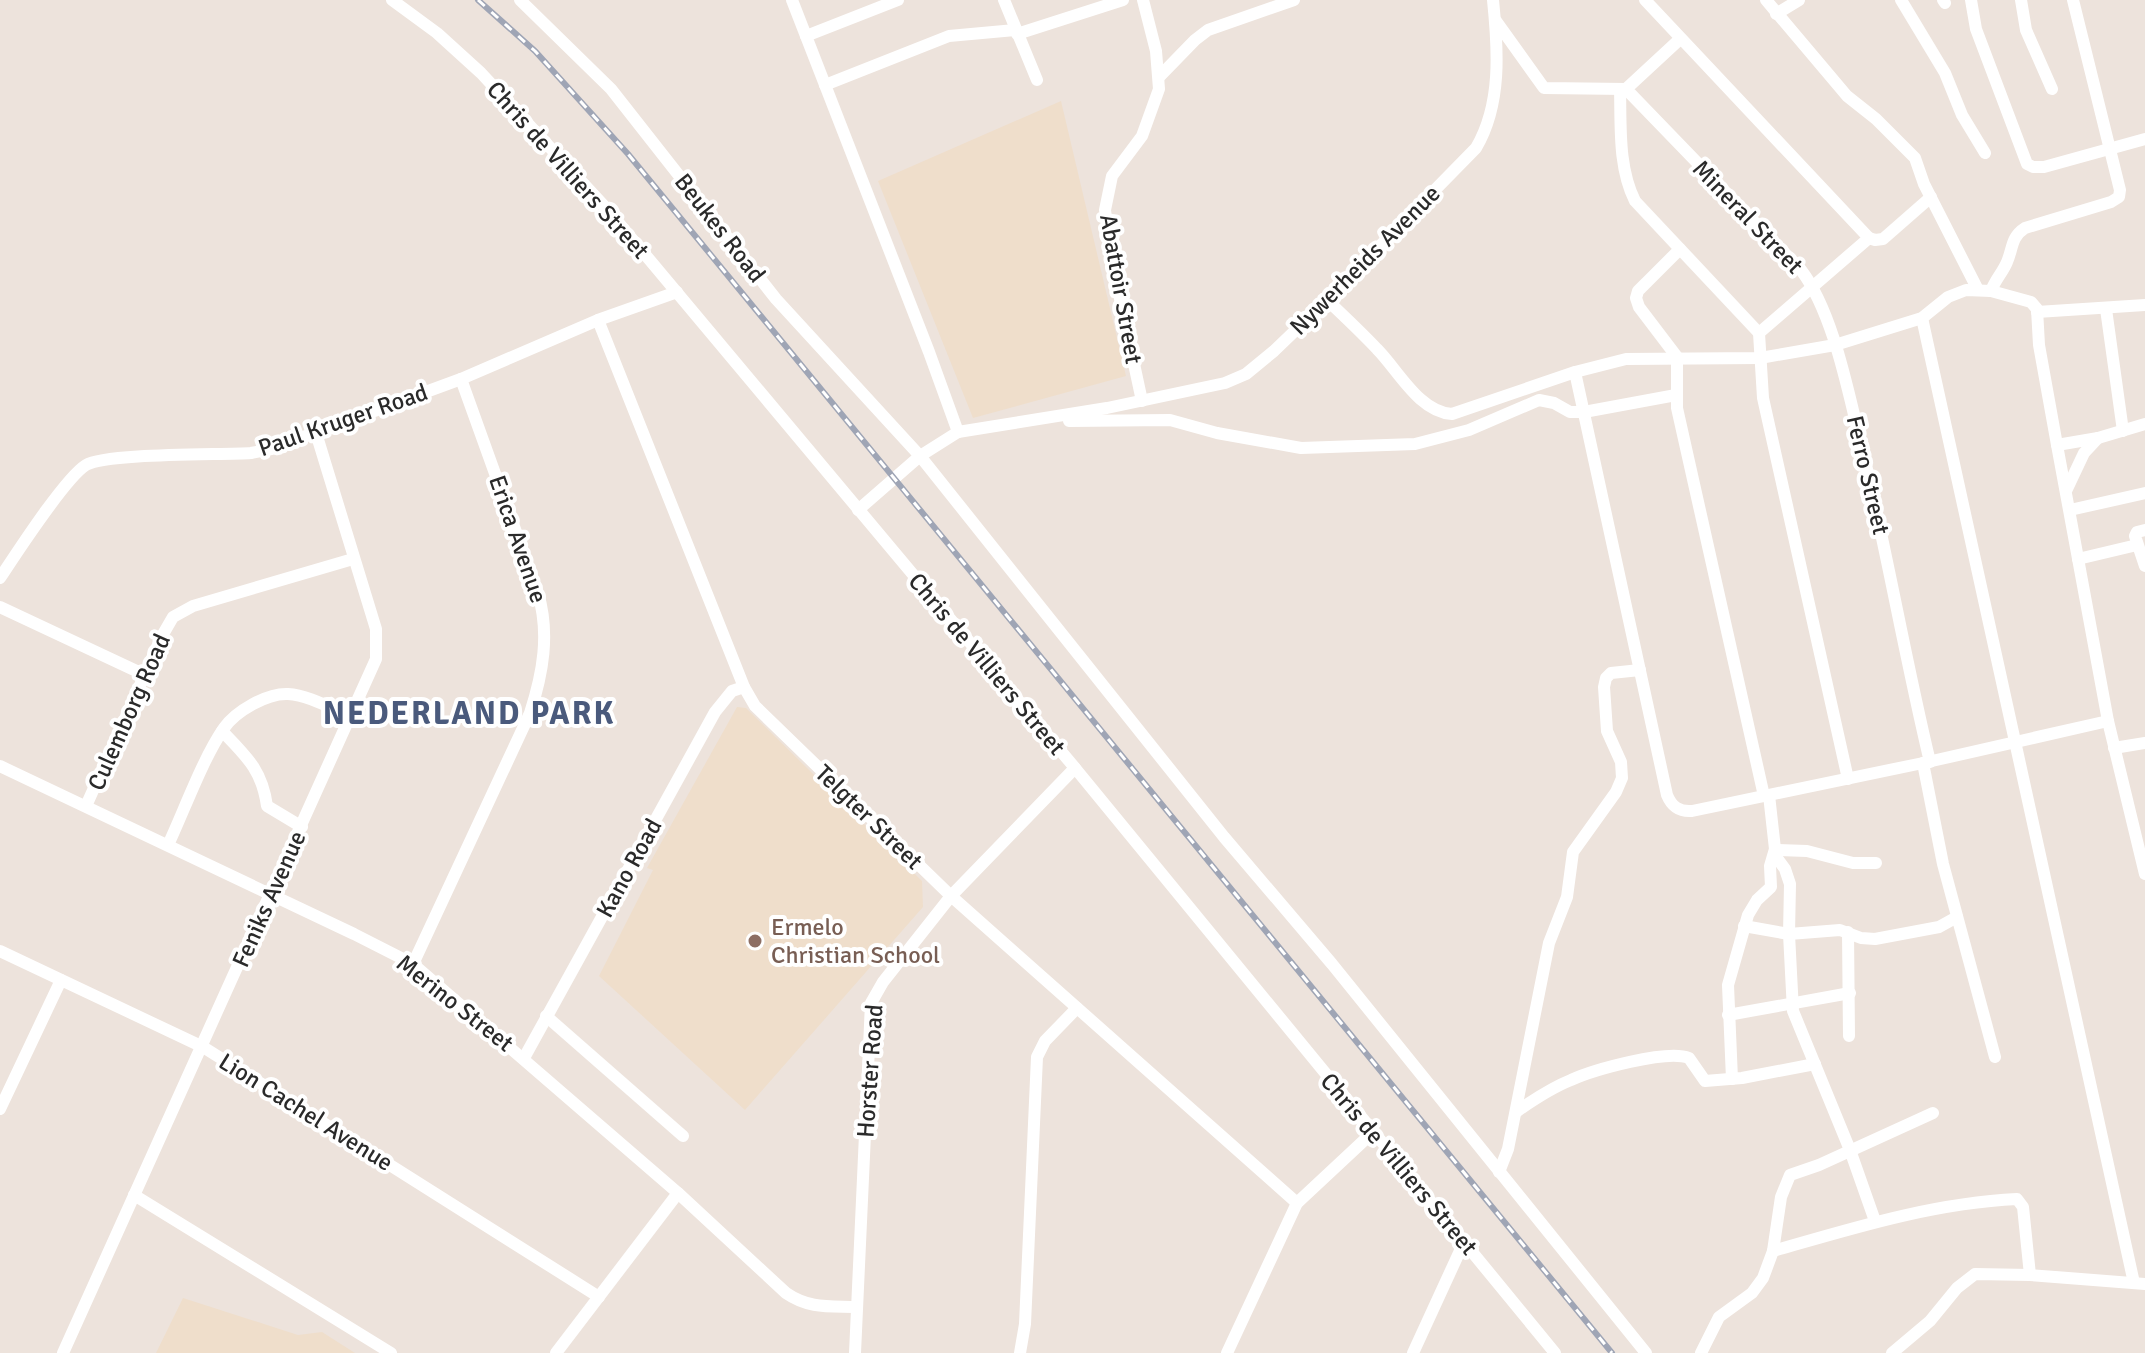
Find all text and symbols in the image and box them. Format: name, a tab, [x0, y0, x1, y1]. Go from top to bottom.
street label: Chris de Villiers Street	[480, 75, 656, 265]
street label: Mineral Street	[1686, 154, 1810, 280]
street label: Beukes Road	[668, 167, 772, 289]
street label: Nywerheids Avenue	[1283, 178, 1447, 342]
street label: Abattoir Street	[1093, 212, 1149, 366]
street label: Paul Kruger Road	[254, 377, 432, 463]
street label: Ferro Street	[1840, 413, 1896, 537]
street label: Erica Avenue	[482, 471, 554, 607]
street label: Chris de Villiers Street	[902, 567, 1072, 761]
street label: Culemborg Road	[81, 629, 177, 795]
district label: NEDERLAND PARK	[323, 694, 615, 733]
street label: Telgter Street	[809, 758, 929, 876]
street label: Kano Road	[590, 813, 668, 923]
street label: Feniks Avenue	[226, 826, 312, 972]
place label: Ermelo Christian School	[771, 912, 940, 970]
marker: Ermelo Christian School	[746, 932, 764, 950]
street label: Merino Street	[390, 948, 520, 1058]
street label: Horster Road	[850, 1003, 890, 1139]
street label: Lion Cachel Avenue	[213, 1046, 399, 1178]
street label: Chris de Villiers Street	[1314, 1067, 1484, 1261]

